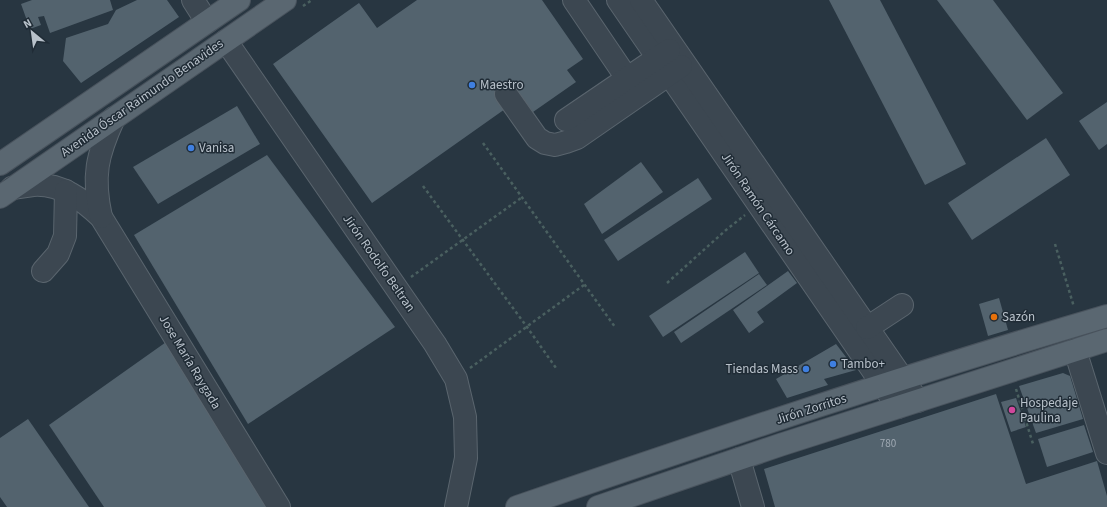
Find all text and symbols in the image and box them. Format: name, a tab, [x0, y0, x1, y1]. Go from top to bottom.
north arrow	[12, 12, 52, 52]
text: N	[21, 15, 34, 32]
street label: Avenida Óscar Raimundo Benavides	[57, 34, 227, 161]
place label: Maestro	[480, 76, 523, 94]
marker: Maestro	[467, 80, 477, 90]
place label: Vanisa	[199, 139, 234, 157]
marker: Vanisa	[186, 143, 196, 153]
street label: Jirón Ramón Cárcamo	[717, 149, 799, 259]
street label: Jirón Rodolfo Beltran	[339, 211, 419, 315]
place label: Sazón	[1002, 308, 1035, 326]
street label: Jose María Raygada	[155, 311, 225, 413]
marker: Sazón	[989, 312, 999, 322]
place label: Tambo+	[841, 355, 886, 373]
marker: Tambo+	[828, 359, 838, 369]
place label: Tiendas Mass	[726, 360, 799, 378]
marker: Tiendas Mass	[801, 364, 811, 374]
street label: Jirón Zorritos	[773, 389, 849, 429]
place label: Hospedaje Paulina	[1020, 394, 1078, 427]
marker: Hospedaje Paulina	[1007, 405, 1017, 415]
house number: 780	[880, 436, 896, 451]

